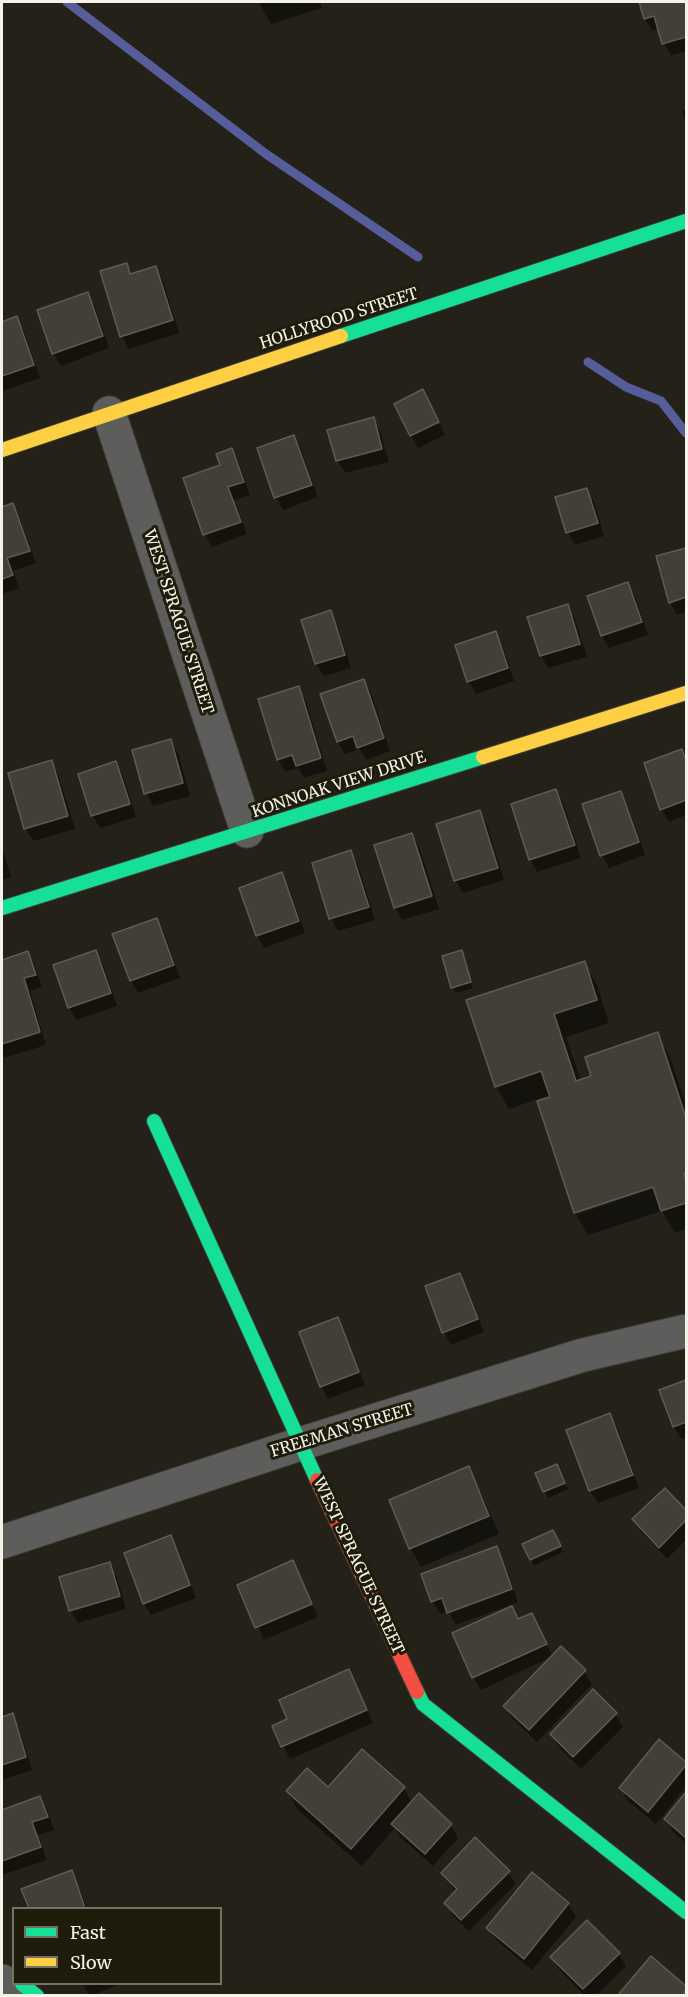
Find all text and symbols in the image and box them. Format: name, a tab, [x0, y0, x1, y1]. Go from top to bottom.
street label: HOLLYROOD STREET	[257, 284, 421, 354]
street label: WEST SPRAGUE STREET	[139, 527, 217, 717]
street label: KONNOAK VIEW DRIVE	[250, 748, 428, 822]
street label: FREEMAN STREET	[268, 1400, 416, 1462]
street label: WEST SPRAGUE STREET	[309, 1474, 407, 1658]
legend	[12, 1907, 222, 1985]
text: Fast	[70, 1921, 106, 1944]
text: Slow	[70, 1951, 112, 1974]

